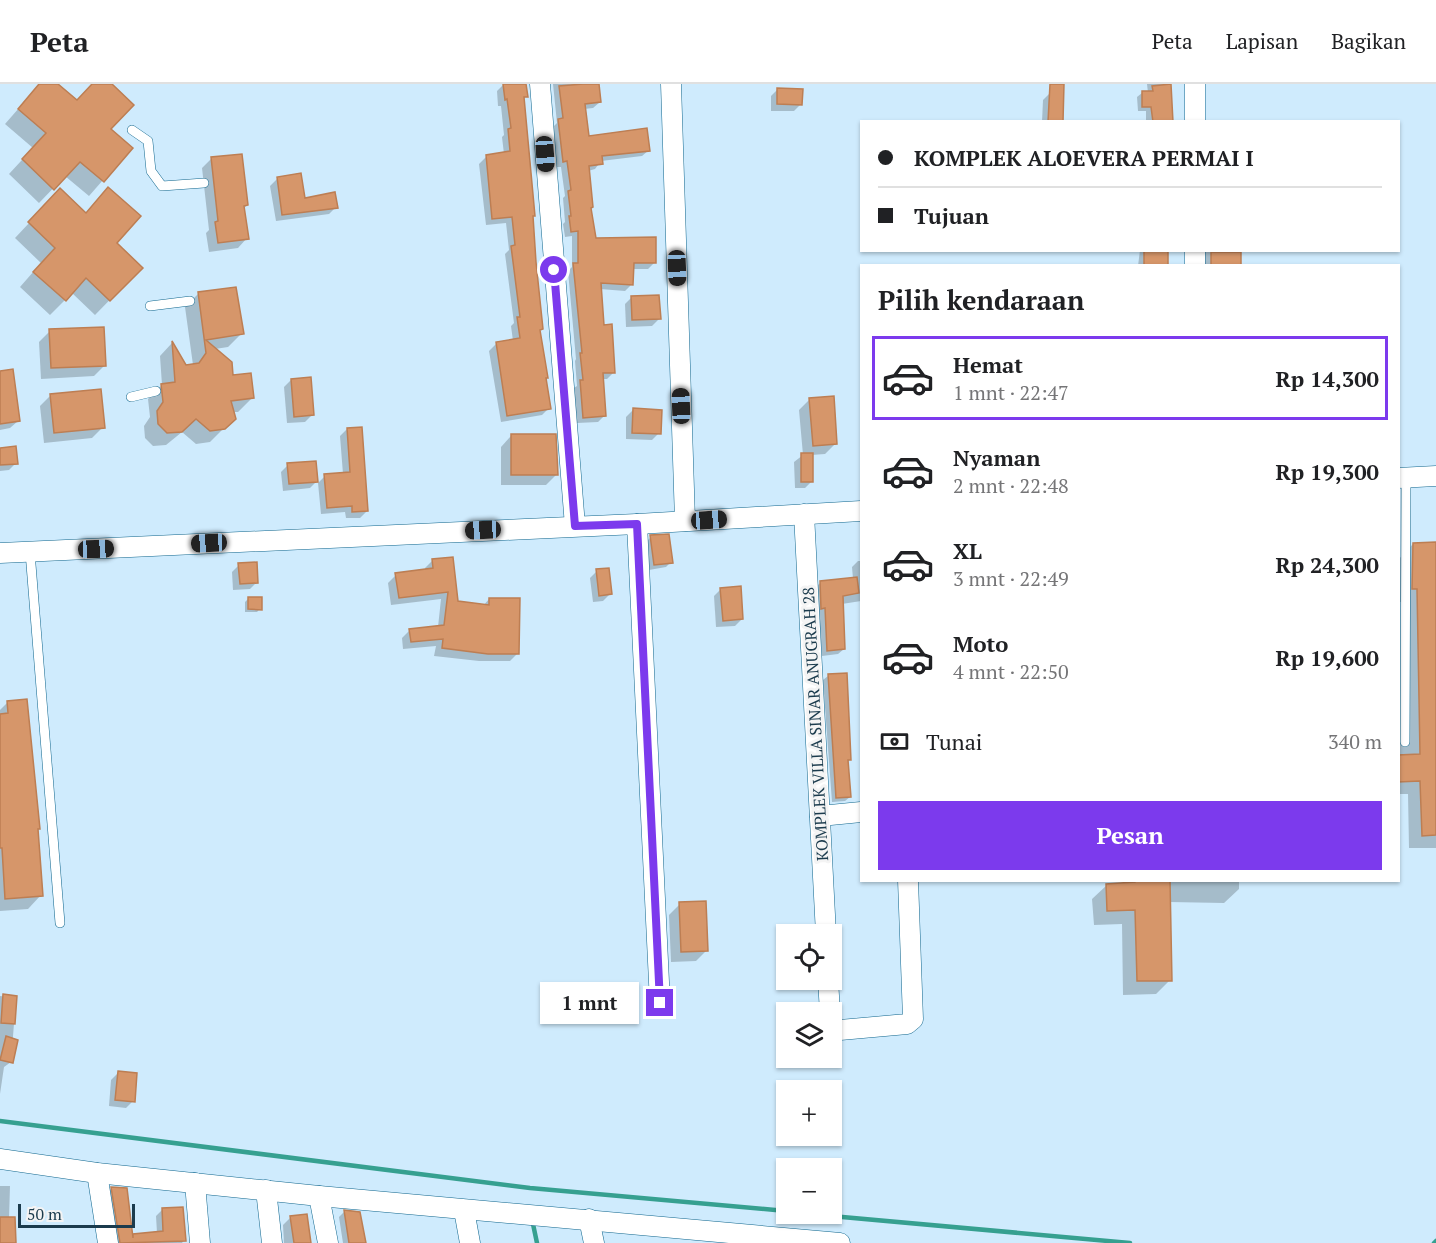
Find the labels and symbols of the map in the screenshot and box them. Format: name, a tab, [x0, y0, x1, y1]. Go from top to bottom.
car	[535, 135, 555, 173]
car	[667, 250, 687, 286]
route start	[540, 256, 567, 283]
car	[671, 388, 691, 424]
car	[690, 510, 728, 530]
car	[465, 520, 501, 540]
car	[191, 533, 227, 553]
car	[78, 539, 114, 559]
street label: KOMPLEK VILLA SINAR ANUGRAH 28	[797, 586, 833, 862]
callout: 1 mnt	[540, 982, 639, 1024]
route end	[646, 989, 673, 1016]
scale bar	[18, 1201, 135, 1228]

